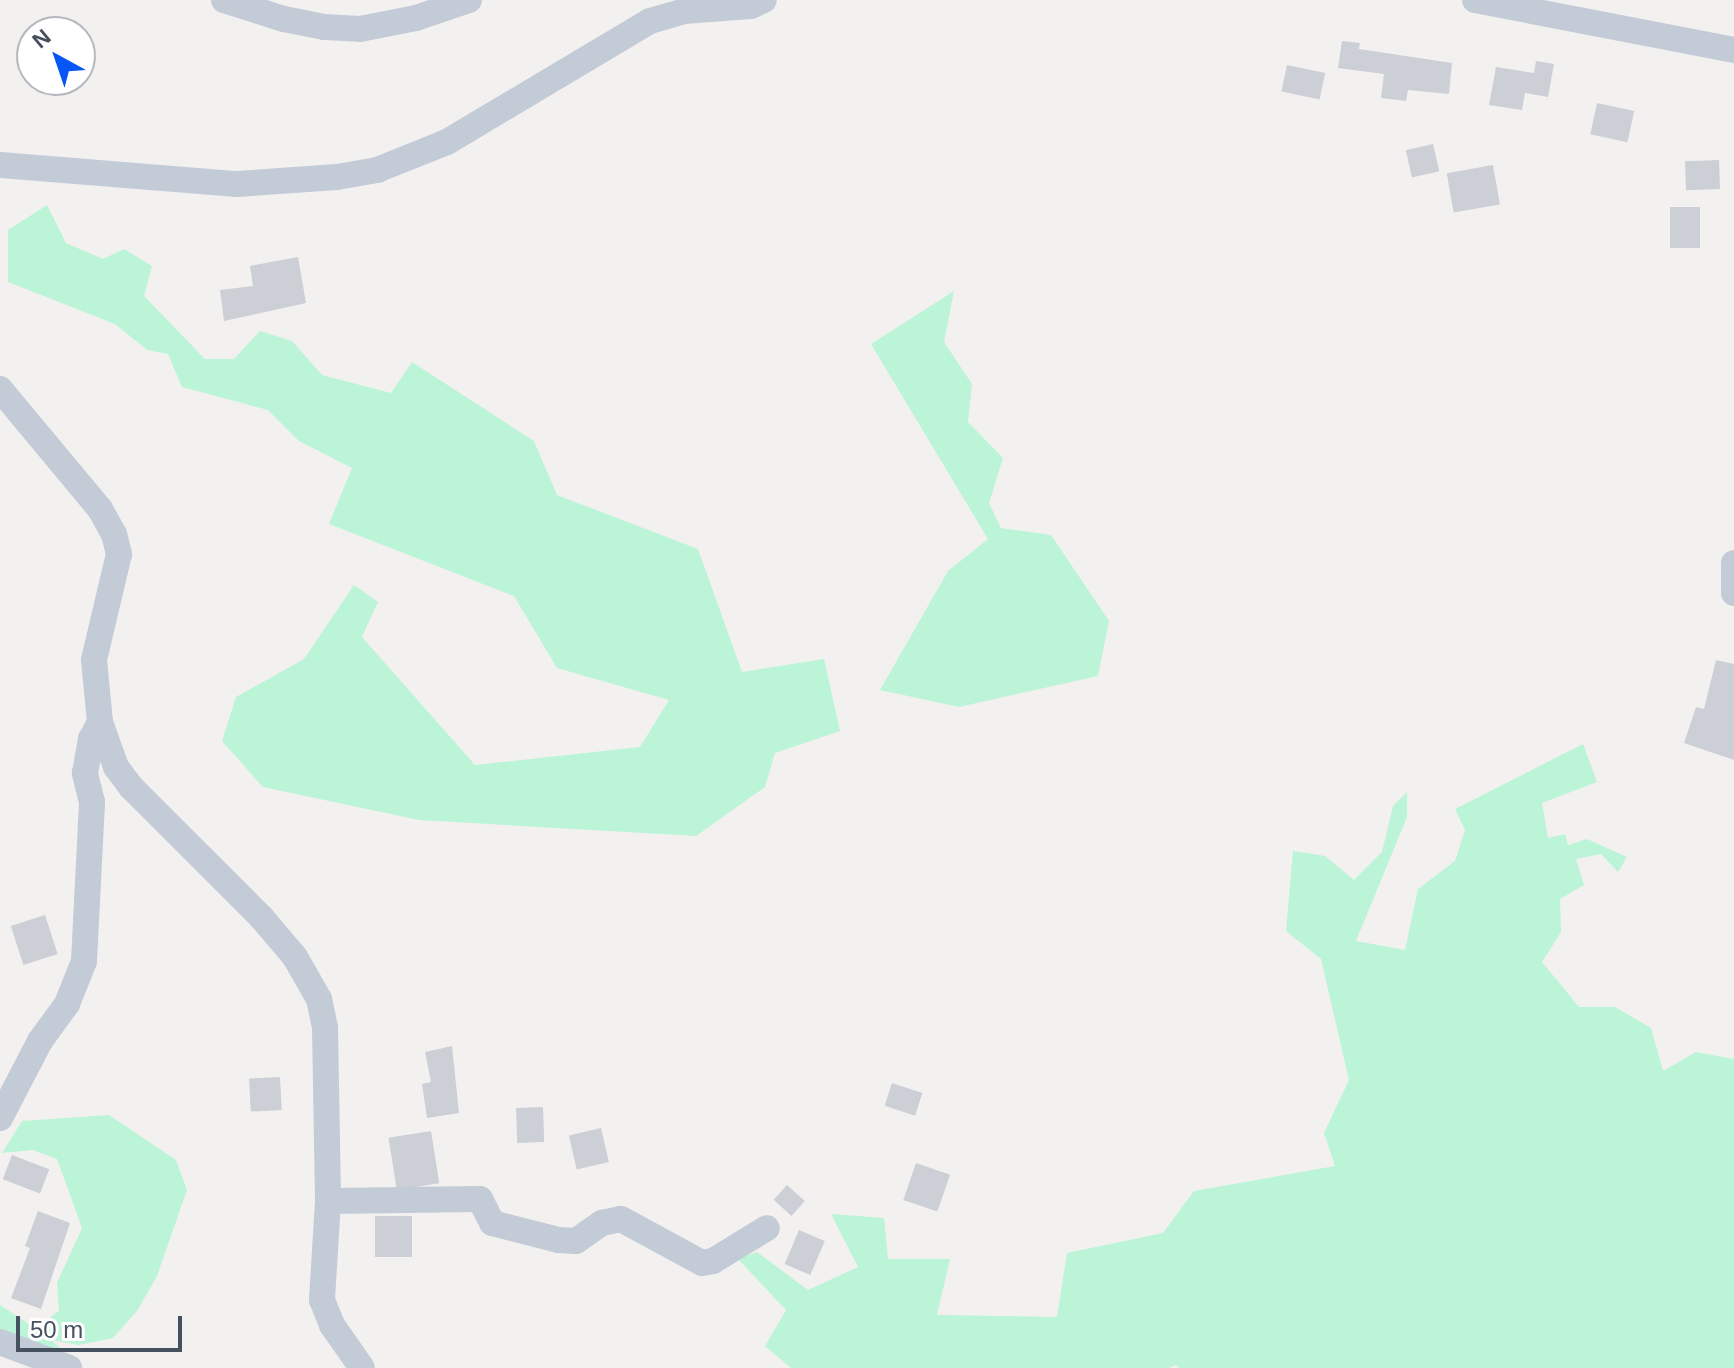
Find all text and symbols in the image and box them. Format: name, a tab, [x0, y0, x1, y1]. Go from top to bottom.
north arrow	[16, 16, 96, 96]
text: N	[27, 24, 56, 53]
scale bar	[20, 1300, 186, 1350]
text: 50 m	[30, 1316, 83, 1343]

